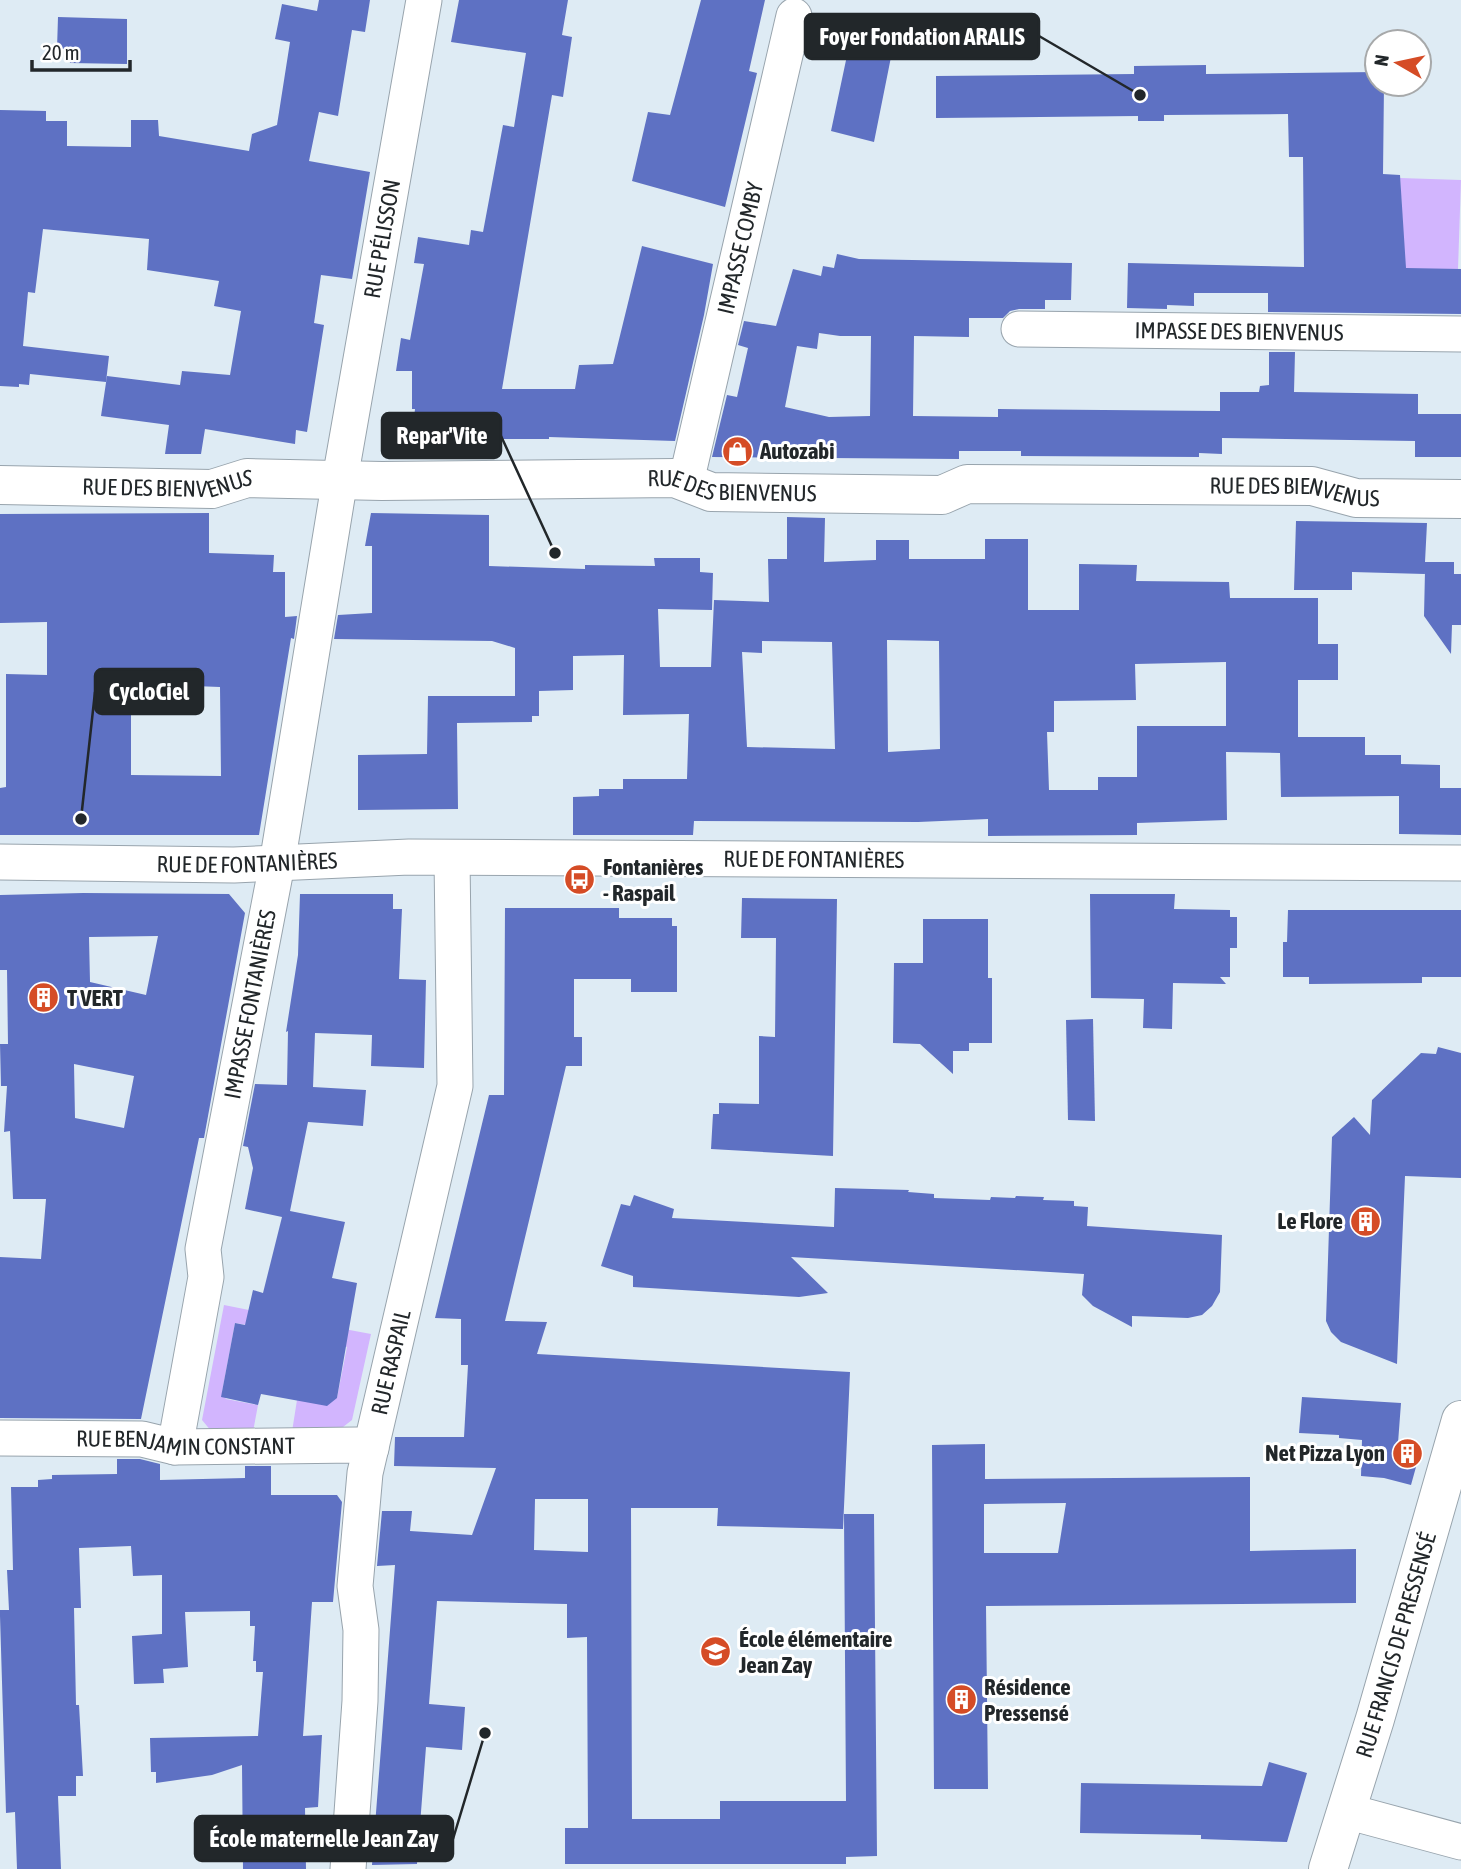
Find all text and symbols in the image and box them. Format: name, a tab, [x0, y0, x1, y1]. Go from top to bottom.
callout: Foyer Fondation ARALIS	[805, 14, 1039, 59]
text: Foyer Fondation ARALIS	[819, 23, 1025, 50]
scale bar	[32, 28, 130, 72]
north arrow	[1363, 28, 1433, 98]
text: 20 m	[42, 40, 80, 64]
text: N	[1369, 53, 1393, 68]
street label: RUE PÉLISSON	[359, 177, 405, 300]
street label: IMPASSE COMBY	[712, 179, 768, 317]
street label: IMPASSE DES BIENVENUS	[1134, 317, 1344, 346]
callout: Repar'Vite	[382, 413, 501, 458]
text: Repar'Vite	[396, 422, 488, 449]
shop icon: Autozabi	[720, 434, 754, 468]
place label: Autozabi	[759, 438, 835, 464]
street label: RUE DES BIENVENUS	[82, 465, 253, 503]
street label: RUE DES BIENVENUS	[647, 465, 817, 506]
street label: RUE DES BIENVENUS	[1209, 472, 1380, 511]
callout: CycloCiel	[95, 669, 203, 714]
text: CycloCiel	[109, 678, 190, 705]
street label: RUE DE FONTANIÈRES	[723, 846, 905, 873]
street label: RUE DE FONTANIÈRES	[156, 847, 338, 878]
place label: Fontanières - Raspail	[603, 854, 703, 906]
bus stop icon: Fontanières - Raspail	[563, 863, 597, 897]
street label: IMPASSE FONTANIÈRES	[219, 907, 281, 1101]
building icon: T VERT	[27, 981, 61, 1015]
place label: T VERT	[67, 985, 124, 1011]
building icon: Le Flore	[1349, 1204, 1383, 1238]
place label: Le Flore	[1277, 1208, 1343, 1234]
street label: RUE RASPAIL	[366, 1307, 416, 1417]
street label: RUE BENJAMIN CONSTANT	[76, 1426, 295, 1461]
building icon: Net Pizza Lyon	[1391, 1436, 1425, 1470]
place label: Net Pizza Lyon	[1265, 1440, 1385, 1466]
street label: RUE FRANCIS DE PRESSENSÉ	[1351, 1529, 1441, 1761]
place label: École élémentaire Jean Zay	[738, 1626, 892, 1678]
school or university icon: École élémentaire Jean Zay	[699, 1635, 733, 1669]
place label: Résidence Pressensé	[984, 1674, 1071, 1726]
building icon: Résidence Pressensé	[944, 1683, 978, 1717]
callout: École maternelle Jean Zay	[195, 1816, 453, 1861]
text: École maternelle Jean Zay	[209, 1825, 439, 1852]

